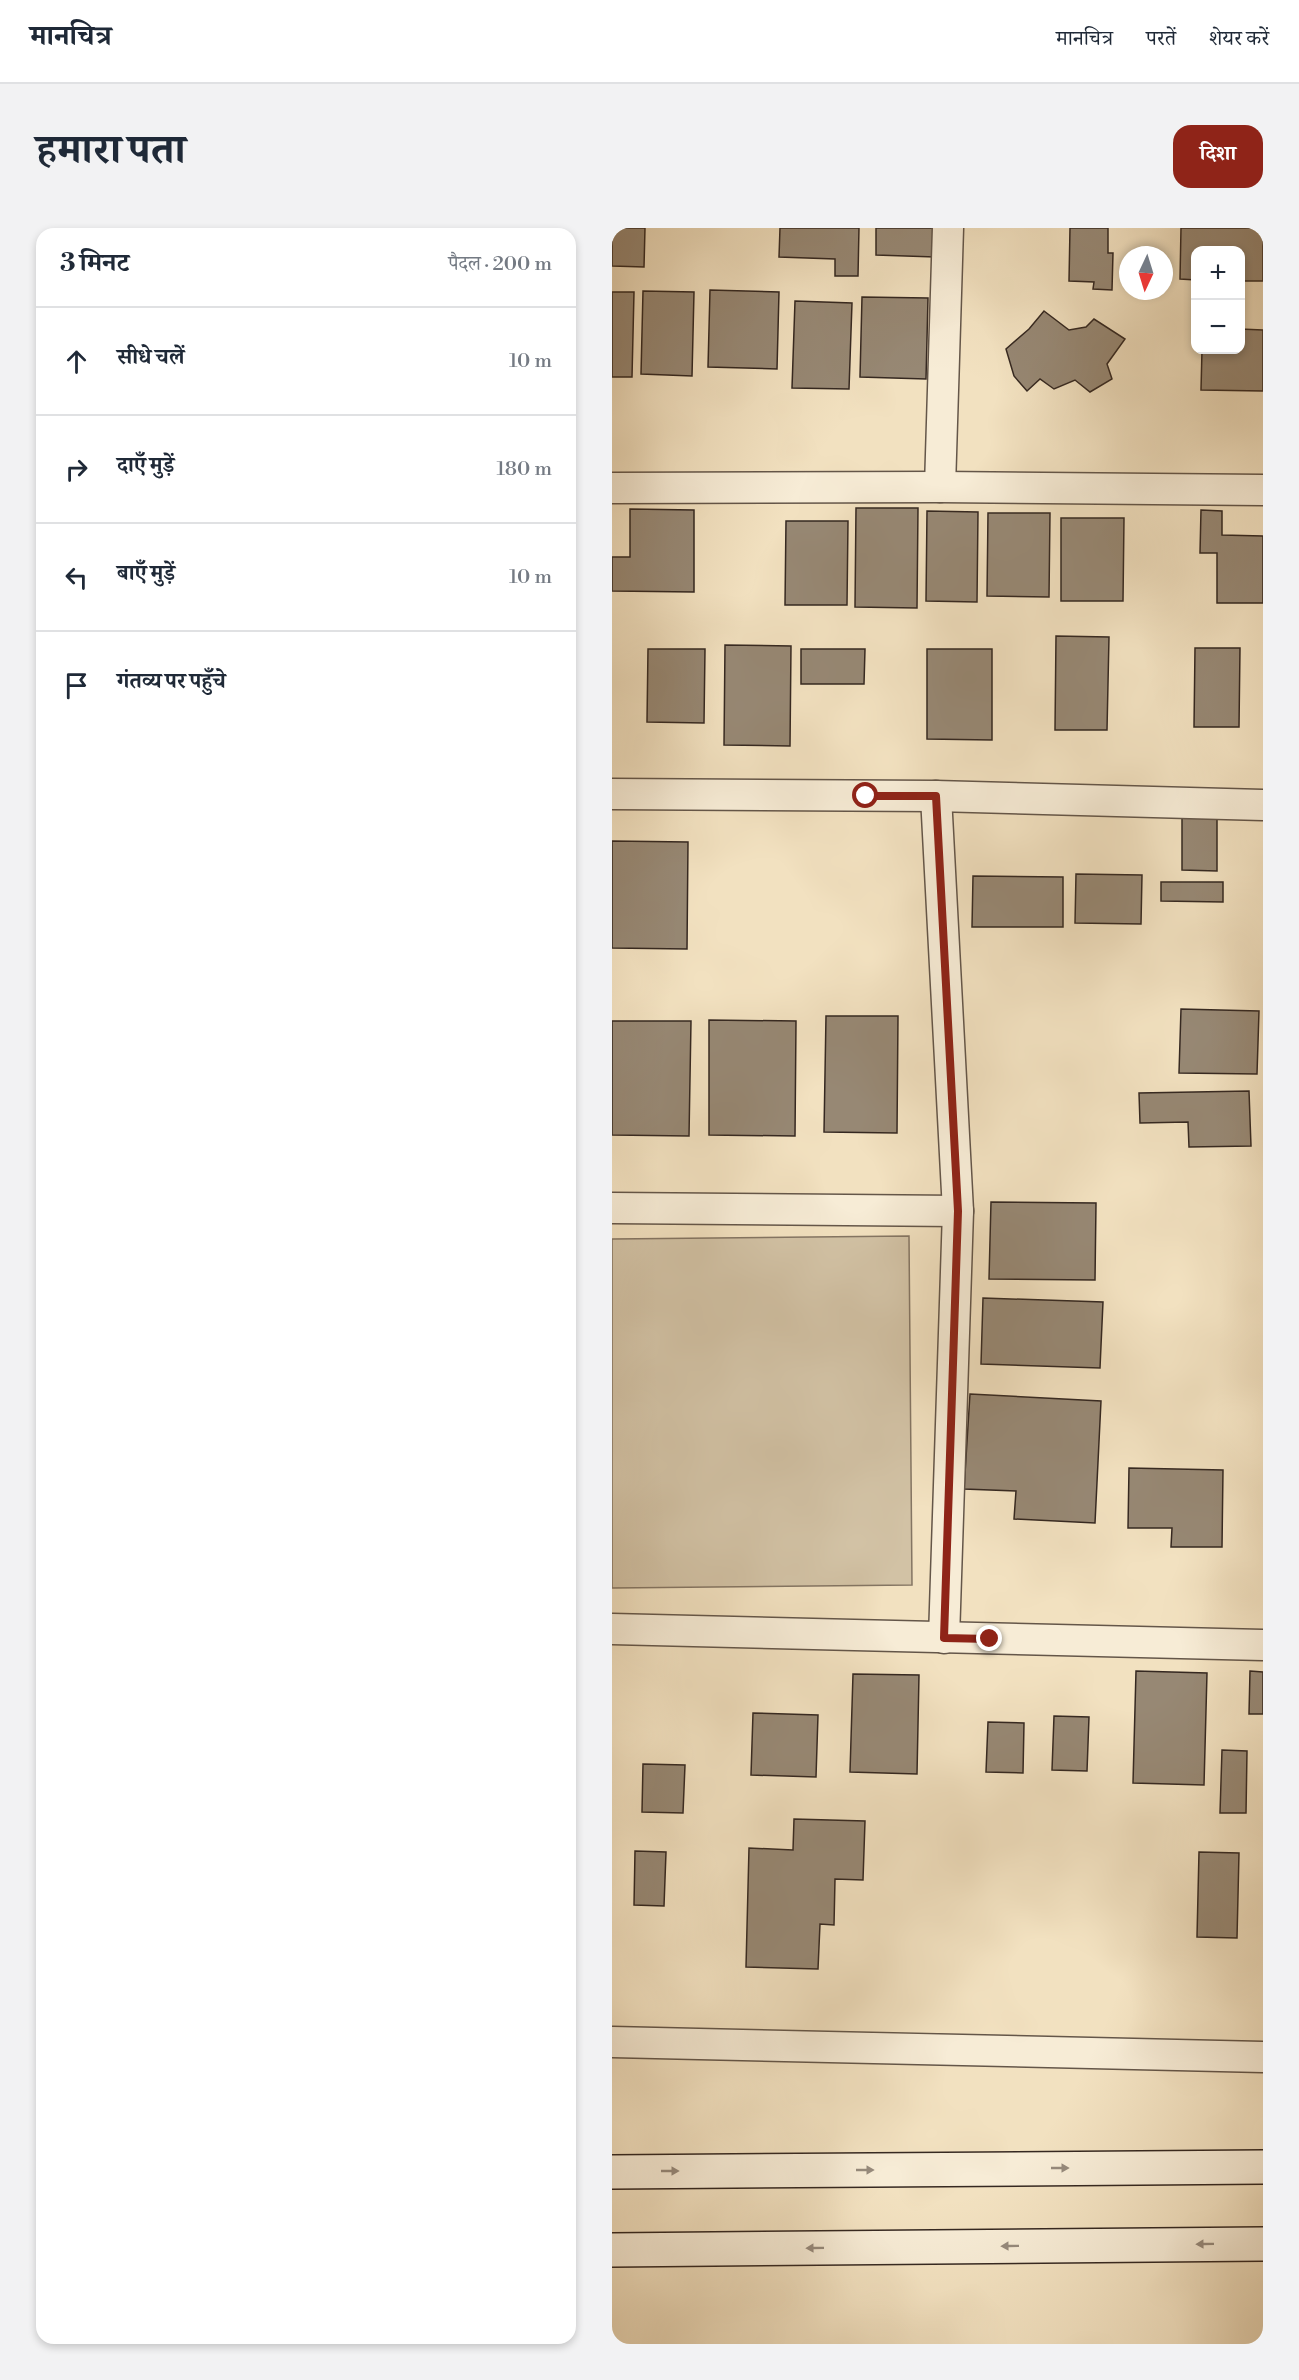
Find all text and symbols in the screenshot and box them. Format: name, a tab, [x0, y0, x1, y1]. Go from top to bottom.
text: मानचित्र	[30, 19, 112, 54]
text: मानचित्र	[1056, 26, 1113, 52]
text: परतें	[1146, 26, 1176, 52]
text: शेयर करें	[1209, 26, 1269, 52]
text: हमारा पता	[36, 124, 186, 177]
button: दिशा	[1173, 125, 1263, 188]
north arrow	[1119, 246, 1173, 300]
map controls	[1191, 246, 1245, 354]
button: +	[1191, 246, 1245, 300]
text: 3 मिनट	[60, 247, 129, 279]
text: पैदल · 200 m	[448, 252, 552, 277]
button: −	[1191, 300, 1245, 354]
text: सीधे चलें	[117, 344, 184, 371]
icon: ahead	[60, 345, 93, 378]
text: 10 m	[509, 349, 552, 374]
text: दाएँ मुड़ें	[117, 452, 174, 479]
icon: right	[60, 453, 93, 486]
text: 180 m	[497, 457, 552, 482]
text: बाएँ मुड़ें	[117, 560, 175, 587]
icon: left	[60, 561, 93, 594]
text: 10 m	[509, 565, 552, 590]
text: गंतव्य पर पहुँचे	[117, 668, 226, 695]
icon: arrive	[60, 669, 93, 702]
route start	[852, 782, 878, 808]
route end	[976, 1625, 1002, 1651]
one-way arrow	[1051, 2164, 1070, 2173]
one-way arrow	[856, 2165, 875, 2175]
one-way arrow	[661, 2166, 680, 2176]
one-way arrow	[1195, 2239, 1214, 2249]
one-way arrow	[1000, 2241, 1019, 2251]
one-way arrow	[805, 2243, 824, 2253]

